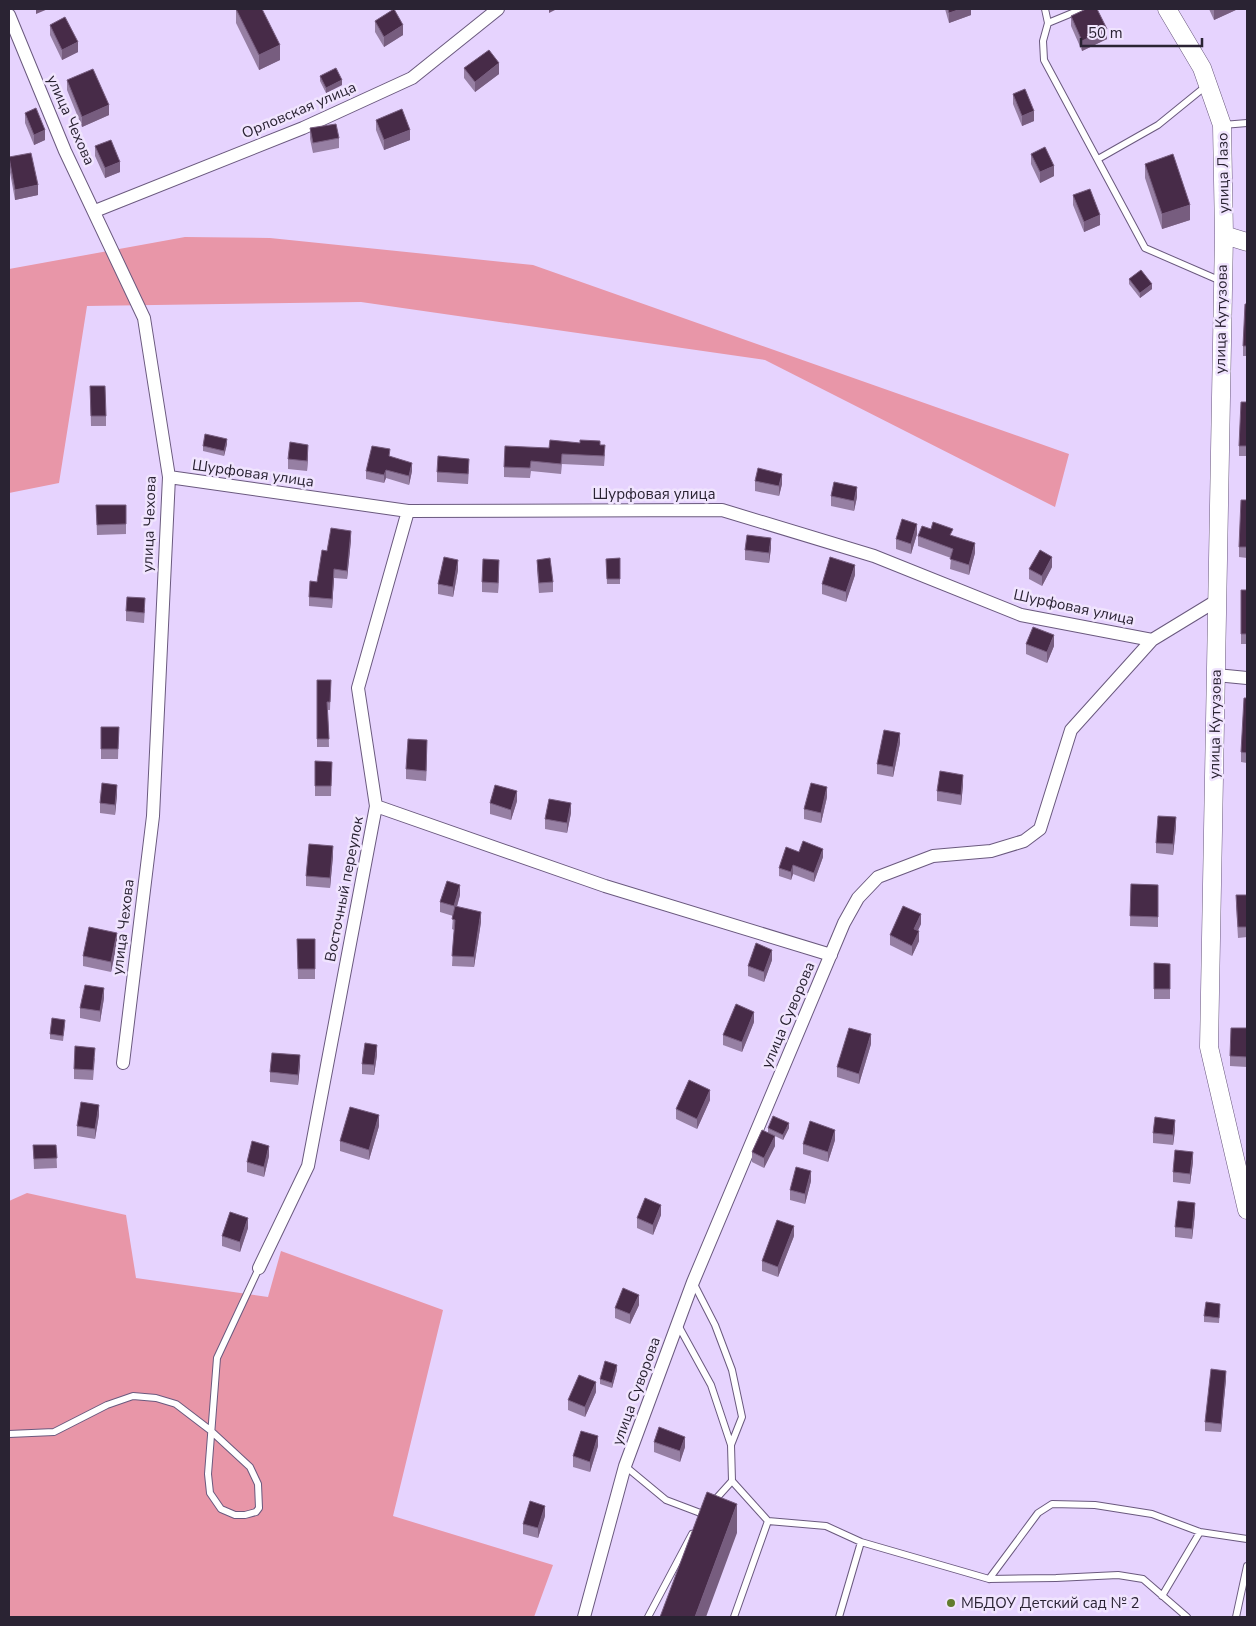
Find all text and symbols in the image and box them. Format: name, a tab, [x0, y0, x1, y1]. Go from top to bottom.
scale bar	[1081, 15, 1202, 47]
text: 50 m	[1088, 23, 1123, 43]
street label: улица Чехова	[42, 72, 100, 168]
street label: Орловская улица	[239, 77, 359, 143]
street label: улица Лазо	[1212, 132, 1234, 214]
street label: улица Кутузова	[1210, 264, 1232, 374]
street label: Шурфовая улица	[191, 455, 315, 491]
street label: улица Чехова	[137, 475, 161, 573]
street label: Шурфовая улица	[592, 484, 716, 504]
street label: Шурфовая улица	[1012, 584, 1136, 630]
street label: улица Кутузова	[1204, 669, 1226, 779]
street label: Восточный переулок	[320, 814, 368, 963]
street label: улица Чехова	[107, 878, 139, 976]
street label: улица Суворова	[757, 959, 819, 1071]
street label: улица Суворова	[607, 1334, 665, 1448]
place label: МБДОУ Детский сад № 2	[961, 1593, 1140, 1613]
marker: МБДОУ Детский сад № 2	[945, 1597, 957, 1609]

